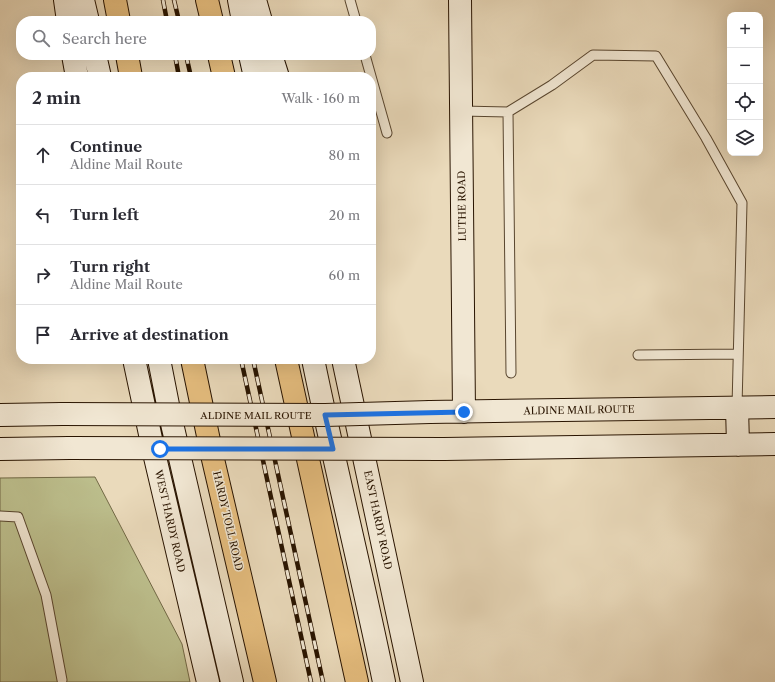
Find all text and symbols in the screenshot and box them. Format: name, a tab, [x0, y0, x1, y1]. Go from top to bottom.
map controls	[727, 12, 763, 156]
button: +	[727, 12, 763, 48]
search box	[16, 16, 376, 60]
icon: search	[30, 27, 52, 49]
text: Search here	[62, 29, 147, 48]
button: −	[727, 48, 763, 84]
button: locate	[727, 84, 763, 120]
text: 2 min	[32, 88, 81, 108]
text: Walk · 160 m	[281, 90, 360, 106]
button: layers	[727, 120, 763, 156]
text: Continue	[70, 137, 142, 156]
icon: ahead	[32, 144, 54, 166]
text: 80 m	[328, 147, 360, 163]
text: Aldine Mail Route	[70, 156, 183, 172]
street label: LUTHE ROAD	[455, 171, 469, 241]
icon: left	[32, 204, 54, 226]
text: Turn left	[70, 205, 139, 224]
text: 20 m	[329, 207, 360, 223]
text: Turn right	[70, 257, 150, 276]
icon: right	[32, 264, 54, 286]
text: 60 m	[329, 267, 360, 283]
text: Aldine Mail Route	[70, 276, 183, 292]
icon: arrive	[32, 324, 54, 346]
text: Arrive at destination	[70, 325, 229, 344]
route end	[455, 403, 473, 421]
street label: ALDINE MAIL ROUTE	[522, 403, 635, 417]
street label: ALDINE MAIL ROUTE	[199, 409, 312, 422]
route start	[151, 440, 169, 458]
street label: WEST HARDY ROAD	[152, 468, 188, 574]
street label: EAST HARDY ROAD	[361, 469, 395, 571]
street label: HARDY TOLL ROAD	[210, 470, 246, 572]

